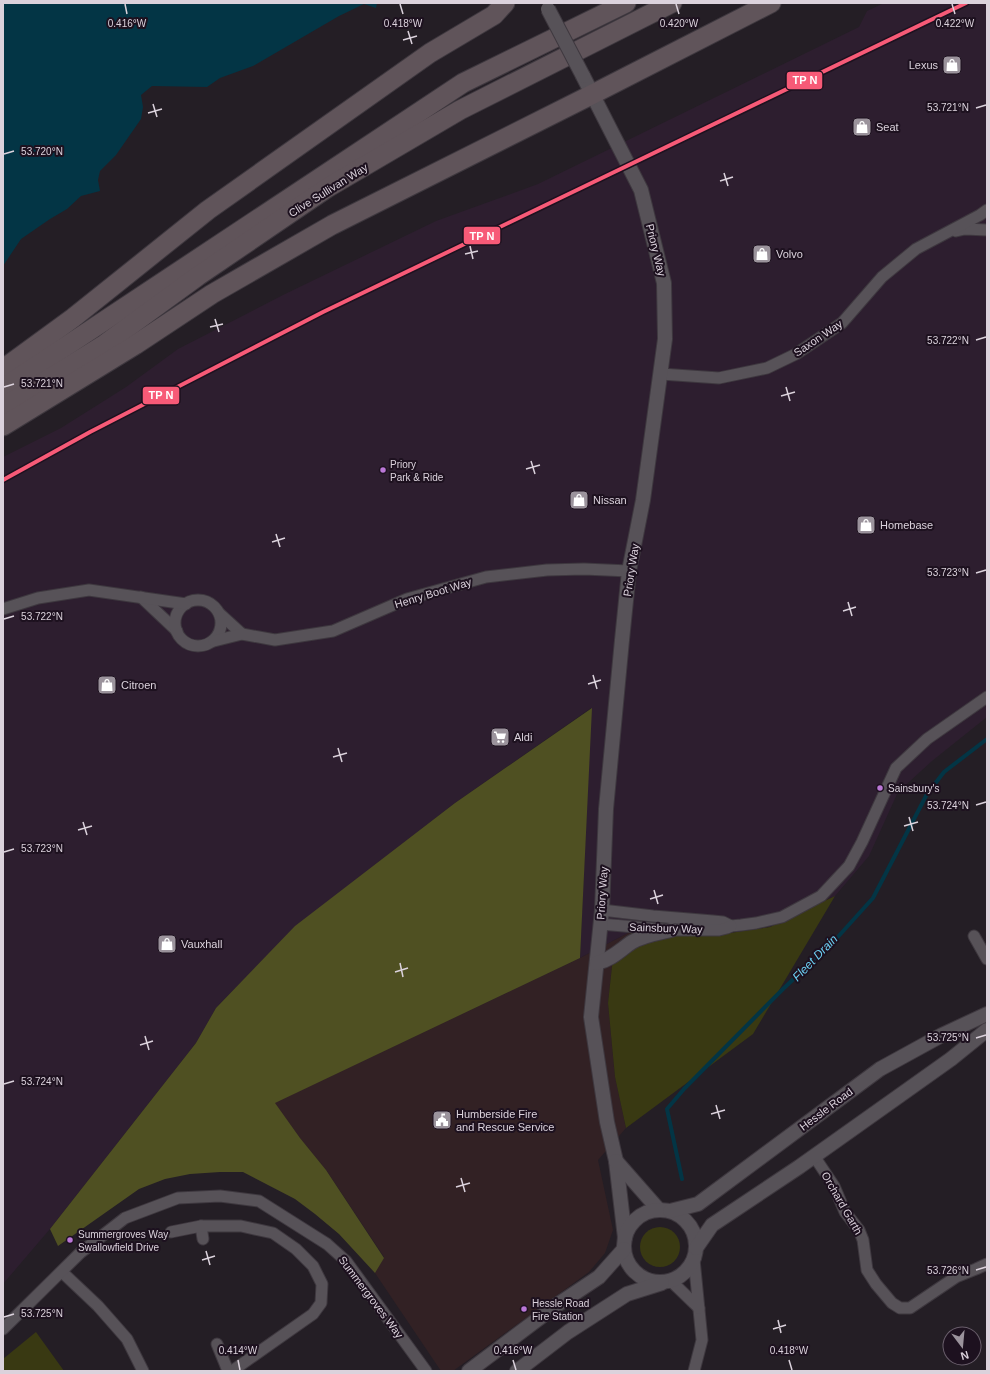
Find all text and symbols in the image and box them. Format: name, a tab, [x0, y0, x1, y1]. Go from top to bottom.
text: 0.416°W	[108, 18, 147, 29]
text: 0.418°W	[384, 18, 423, 29]
text: 0.420°W	[660, 18, 699, 29]
text: 0.422°W	[936, 18, 975, 29]
shop icon: Lexus	[941, 54, 963, 76]
place label: Lexus	[909, 59, 938, 71]
line badge: TP N	[786, 71, 823, 90]
text: TP N	[793, 74, 817, 86]
text: 53.721°N	[927, 102, 969, 113]
shop icon: Seat	[851, 116, 873, 138]
place label: Seat	[876, 121, 899, 133]
text: 53.720°N	[21, 146, 63, 157]
street label: Clive Sullivan Way	[286, 161, 370, 219]
street label: Priory Way	[644, 223, 668, 278]
line badge: TP N	[463, 226, 501, 245]
text: TP N	[470, 230, 494, 242]
shop icon: Volvo	[751, 243, 773, 265]
place label: Volvo	[776, 248, 803, 260]
street label: Saxon Way	[791, 317, 845, 359]
text: 53.722°N	[927, 335, 969, 346]
text: 53.721°N	[21, 378, 63, 389]
line badge: TP N	[142, 386, 180, 405]
text: TP N	[149, 389, 173, 401]
place label: Priory Park & Ride	[390, 459, 444, 483]
marker: Priory Park & Ride	[378, 465, 388, 475]
shop icon: Nissan	[568, 489, 590, 511]
place label: Nissan	[593, 494, 627, 506]
shop icon: Homebase	[855, 514, 877, 536]
place label: Homebase	[880, 519, 933, 531]
street label: Priory Way	[621, 542, 641, 597]
text: 53.723°N	[927, 567, 969, 578]
street label: Henry Boot Way	[393, 575, 473, 610]
text: 53.722°N	[21, 611, 63, 622]
shop icon: Citroen	[96, 674, 118, 696]
place label: Citroen	[121, 679, 156, 691]
supermarket icon: Aldi	[489, 726, 511, 748]
place label: Aldi	[514, 731, 532, 743]
marker: Sainsbury's	[875, 783, 885, 793]
place label: Sainsbury's	[888, 783, 939, 794]
text: 53.724°N	[927, 800, 969, 811]
text: 53.723°N	[21, 843, 63, 854]
street label: Priory Way	[594, 865, 610, 920]
street label: Sainsbury Way	[629, 921, 703, 935]
water label: Fleet Drain	[790, 932, 841, 984]
shop icon: Vauxhall	[156, 933, 178, 955]
place label: Vauxhall	[181, 938, 222, 950]
text: 53.725°N	[927, 1032, 969, 1043]
text: 53.724°N	[21, 1076, 63, 1087]
street label: Hessle Road	[797, 1085, 855, 1133]
place label: Humberside Fire and Rescue Service	[456, 1108, 554, 1133]
public building icon: Humberside Fire and Rescue Service	[431, 1109, 453, 1131]
street label: Orchard Garth	[819, 1170, 865, 1236]
place label: Summergroves Way Swallowfield Drive	[78, 1229, 168, 1253]
marker: Summergroves Way Swallowfield Drive	[65, 1235, 75, 1245]
street label: Summergroves Way	[336, 1254, 406, 1341]
text: 53.726°N	[927, 1265, 969, 1276]
place label: Hessle Road Fire Station	[532, 1298, 589, 1322]
marker: Hessle Road Fire Station	[519, 1304, 529, 1314]
text: 53.725°N	[21, 1308, 63, 1319]
north arrow	[942, 1326, 982, 1366]
text: 0.414°W	[219, 1345, 258, 1356]
text: 0.416°W	[494, 1345, 533, 1356]
text: 0.418°W	[770, 1345, 809, 1356]
text: N	[959, 1349, 970, 1362]

